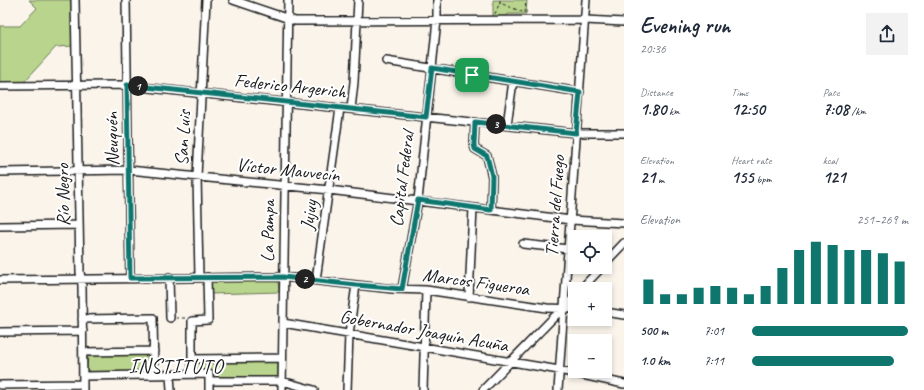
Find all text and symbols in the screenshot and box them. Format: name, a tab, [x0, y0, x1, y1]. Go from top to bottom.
text: Evening run	[640, 12, 730, 40]
button: share	[866, 13, 908, 55]
text: 20:36	[640, 41, 666, 57]
pin	[455, 58, 489, 92]
icon: arrive	[461, 64, 483, 86]
street label: Federico Argerich	[233, 68, 348, 104]
pin: 1	[128, 76, 148, 96]
text: 1	[136, 79, 140, 93]
text: Distance	[640, 85, 673, 99]
text: Time	[731, 85, 748, 99]
text: Pace	[823, 85, 840, 99]
text: 1.80	[640, 99, 666, 120]
text: 12:50	[731, 99, 765, 120]
text: 7:08	[823, 99, 849, 120]
text: km	[666, 104, 680, 118]
text: /km	[849, 104, 866, 118]
street label: San Luis	[170, 108, 197, 166]
street label: Neuquén	[100, 112, 124, 166]
pin: 3	[486, 114, 506, 134]
text: 3	[494, 117, 498, 131]
street label: Capital Federal	[384, 126, 420, 228]
street label: Víctor Mauvecín	[235, 153, 341, 187]
street label: Tierra del Fuego	[539, 153, 571, 257]
text: Elevation	[640, 153, 674, 167]
text: Heart rate	[731, 153, 771, 167]
text: kcal	[823, 153, 837, 167]
street label: Río Negro	[50, 162, 76, 227]
text: 21	[640, 167, 655, 188]
text: 155	[731, 167, 754, 188]
text: 121	[823, 167, 846, 188]
text: m	[655, 172, 664, 186]
text: bpm	[754, 172, 772, 186]
street label: Jujuy	[295, 197, 323, 232]
street label: La Pampa	[255, 198, 281, 262]
text: Elevation	[640, 212, 680, 228]
text: 251–269 m	[857, 212, 908, 228]
map controls	[568, 230, 612, 378]
button: locate	[568, 230, 612, 274]
street label: Marcos Figueroa	[421, 263, 532, 302]
pin: 2	[295, 269, 315, 289]
text: 2	[303, 272, 307, 286]
button: +	[568, 282, 612, 326]
street label: Gobernador Joaquín Acuña	[338, 304, 512, 358]
text: 500 m	[640, 323, 668, 339]
text: 7:01	[704, 323, 724, 339]
button: −	[568, 334, 612, 378]
text: 1.0 km	[640, 353, 670, 369]
text: 7:11	[704, 353, 724, 369]
district label: INSTITUTO	[129, 354, 224, 379]

